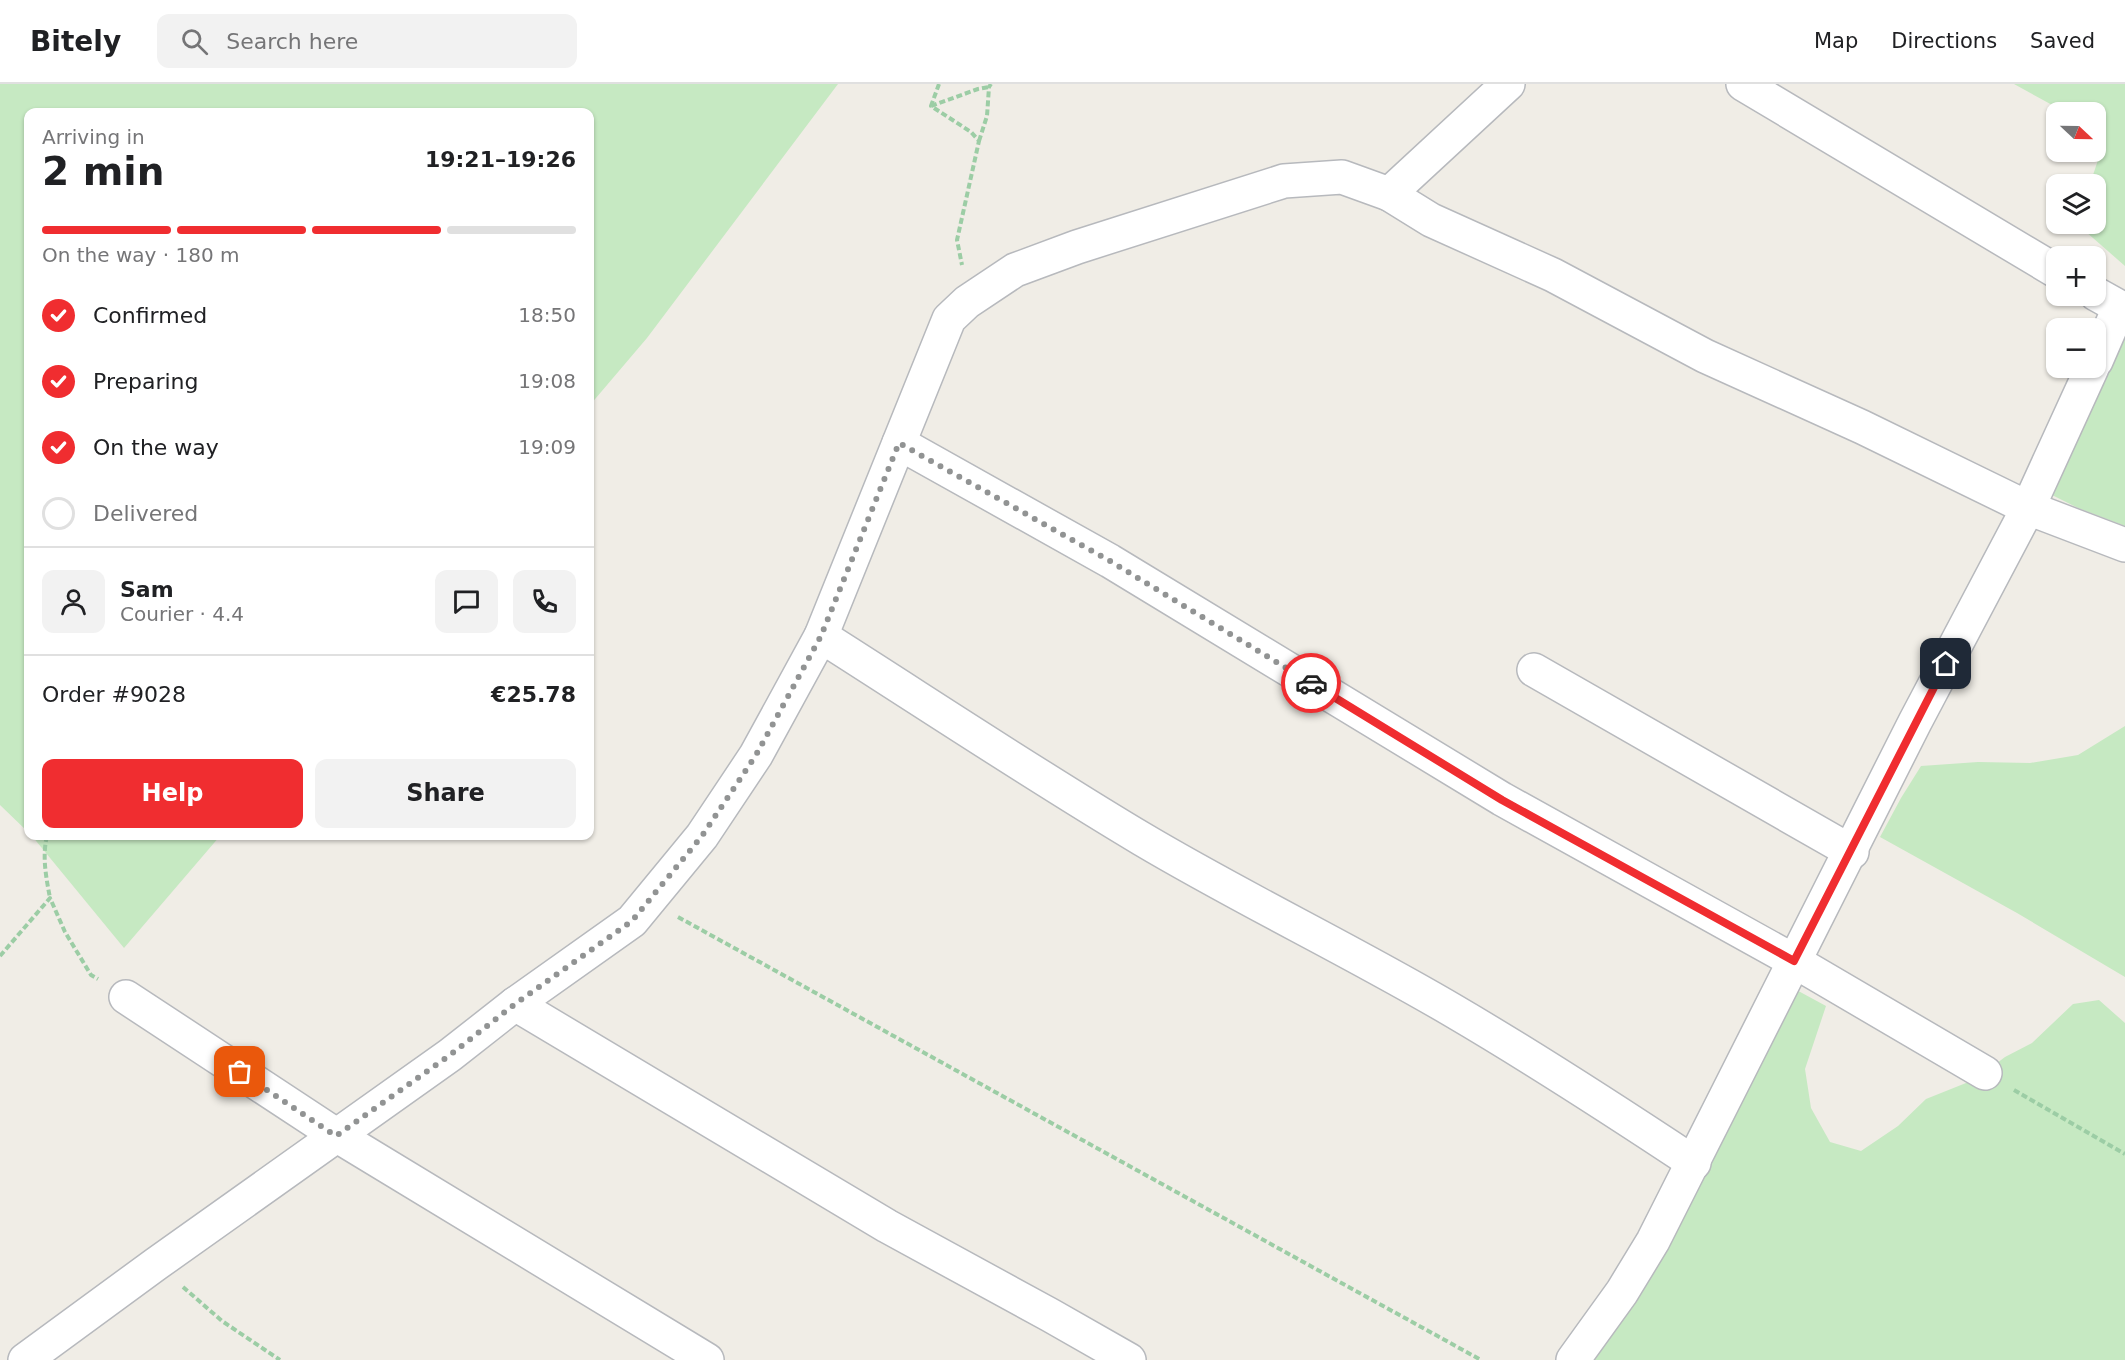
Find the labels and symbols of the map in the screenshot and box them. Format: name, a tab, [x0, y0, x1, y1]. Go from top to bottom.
north arrow	[2046, 102, 2106, 162]
pin	[1920, 638, 1971, 689]
courier	[1281, 653, 1341, 713]
pin	[214, 1046, 265, 1097]

